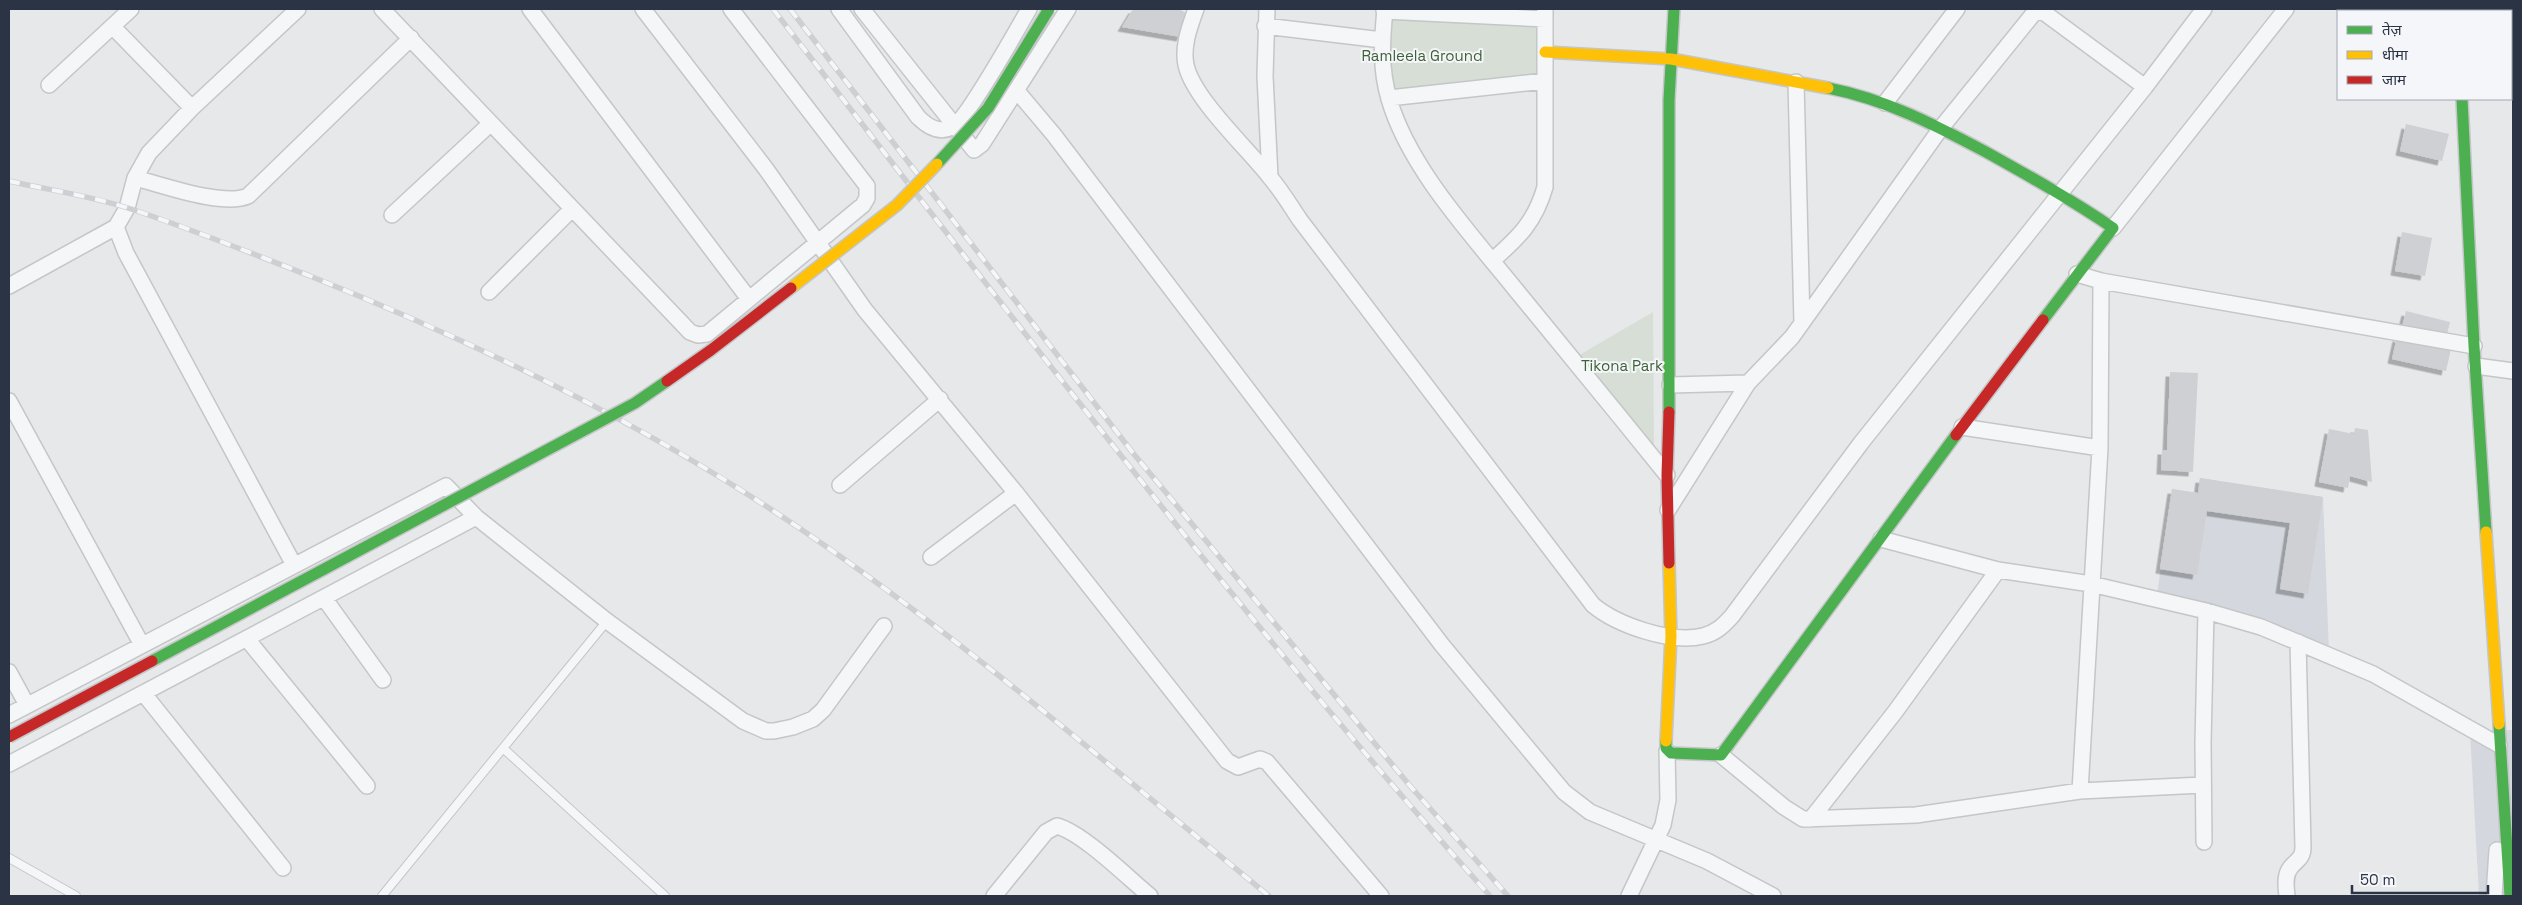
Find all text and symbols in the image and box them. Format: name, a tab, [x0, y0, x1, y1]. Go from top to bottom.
legend	[2337, 10, 2512, 100]
text: तेज़	[2382, 20, 2403, 39]
text: धीमा	[2382, 45, 2409, 64]
park label: Ramleela Ground	[1361, 46, 1483, 65]
text: जाम	[2382, 70, 2407, 89]
park label: Tikona Park	[1581, 356, 1663, 375]
scale bar	[2352, 862, 2488, 894]
text: 50 m	[2360, 870, 2395, 889]

